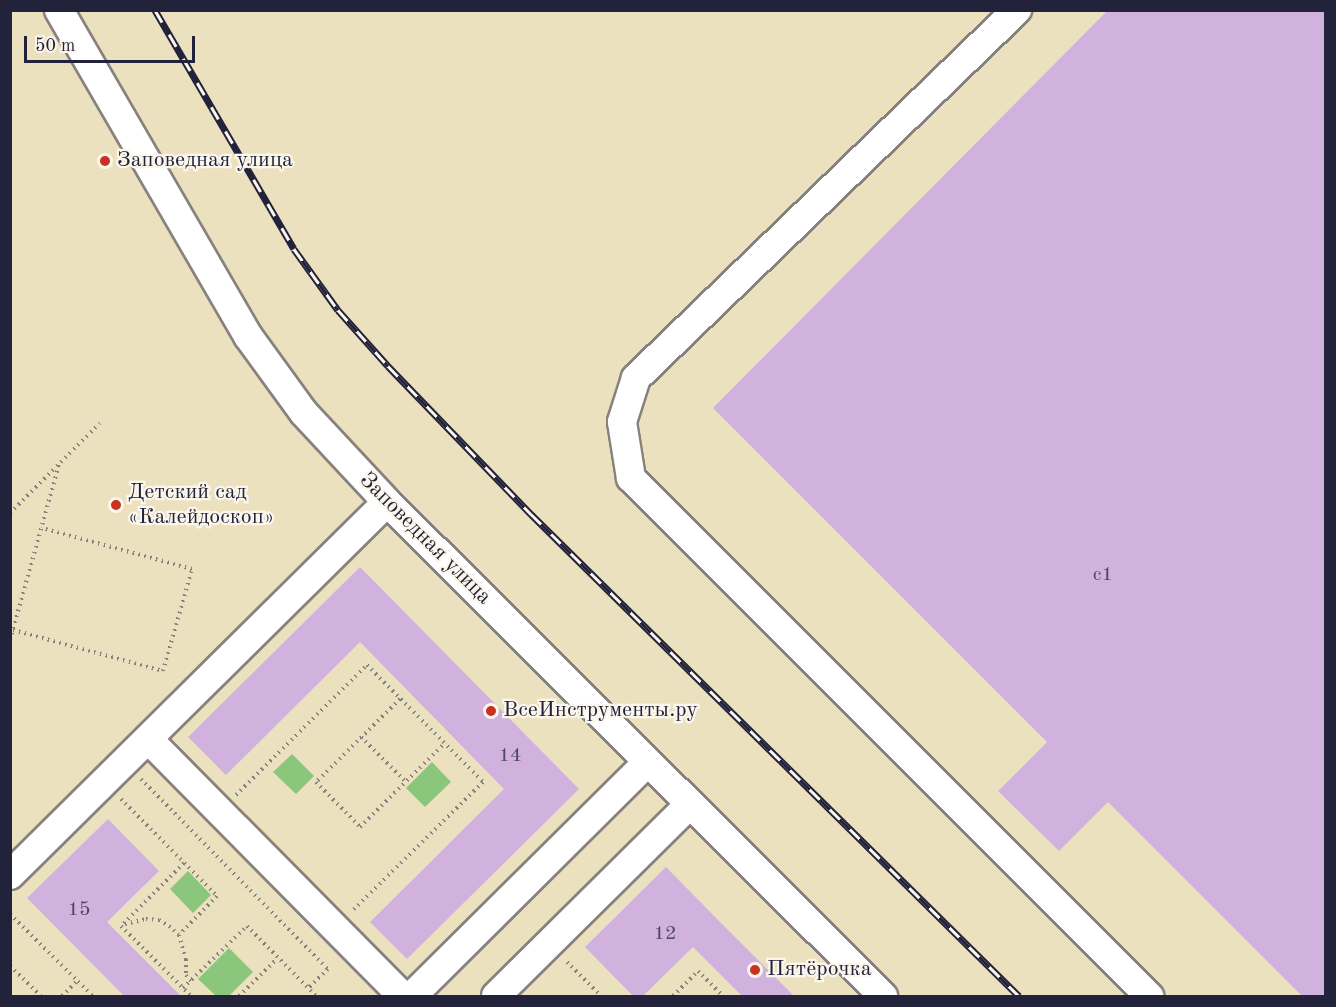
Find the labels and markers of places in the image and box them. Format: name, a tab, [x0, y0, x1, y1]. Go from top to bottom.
place label: Заповедная улица	[117, 148, 293, 174]
marker: Заповедная улица	[98, 154, 112, 168]
place label: Детский сад «Калейдоскоп»	[128, 479, 274, 530]
marker: Детский сад «Калейдоскоп»	[109, 498, 123, 512]
place label: ВсеИнструменты.ру	[503, 698, 698, 724]
marker: ВсеИнструменты.ру	[484, 704, 498, 718]
place label: Пятёрочка	[767, 957, 871, 983]
marker: Пятёрочка	[748, 963, 762, 977]

